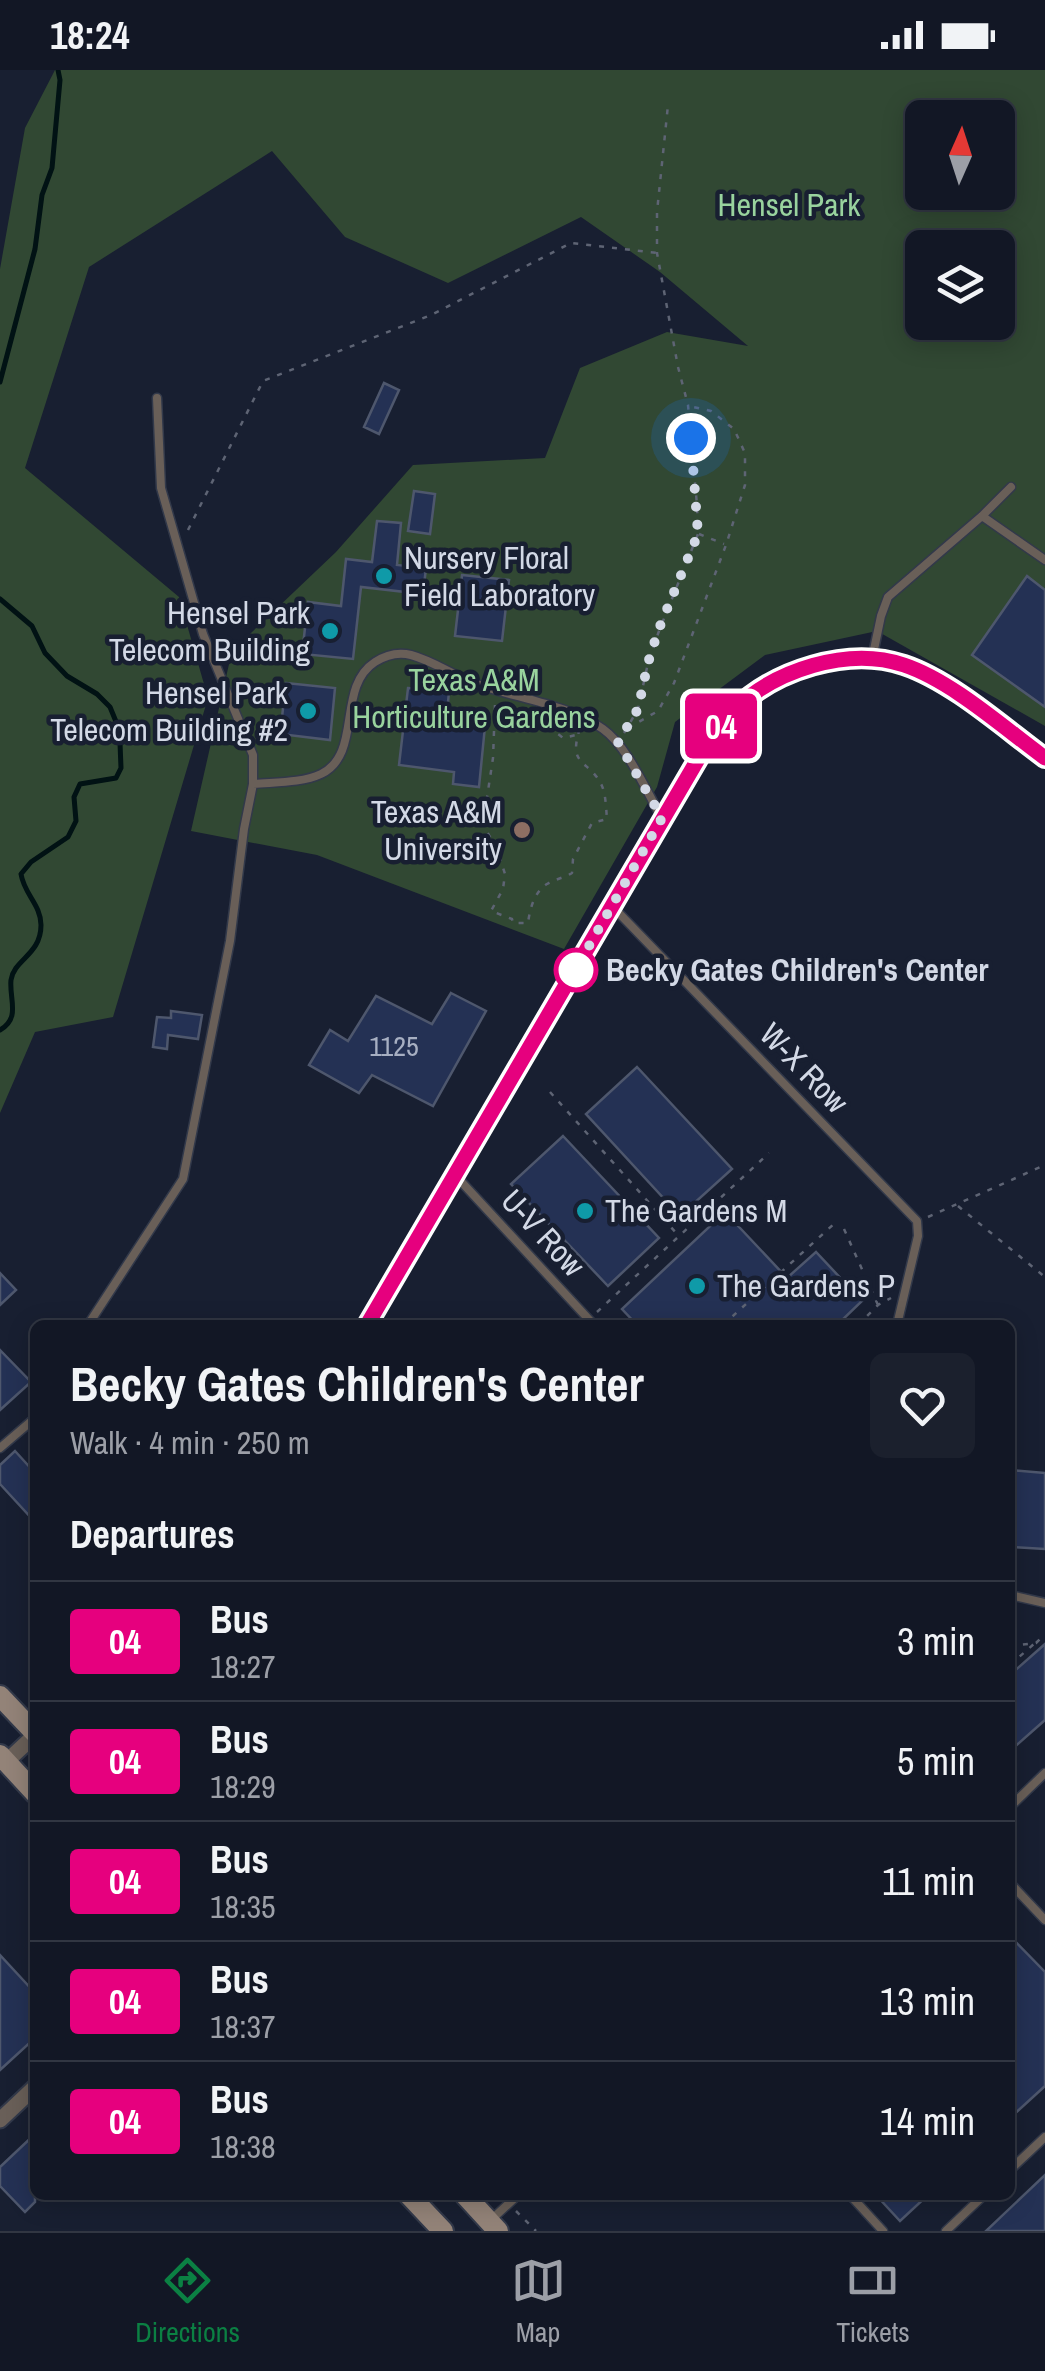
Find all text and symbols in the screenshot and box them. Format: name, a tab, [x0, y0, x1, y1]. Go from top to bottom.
text: 18:24	[50, 10, 130, 61]
north arrow	[905, 100, 1015, 210]
map controls	[905, 100, 1015, 340]
park label: Hensel Park	[718, 183, 861, 226]
button: layers	[905, 230, 1015, 340]
your location	[666, 413, 716, 463]
place label: Nursery Floral Field Laboratory	[404, 536, 595, 616]
marker: Nursery Floral Field Laboratory	[373, 565, 395, 587]
place label: Hensel Park Telecom Building	[109, 591, 311, 671]
marker: Hensel Park Telecom Building	[319, 620, 341, 642]
park label: Texas A&M Horticulture Gardens	[352, 658, 596, 738]
place label: Hensel Park Telecom Building #2	[50, 671, 289, 751]
line badge: 04	[676, 694, 766, 758]
marker: Hensel Park Telecom Building #2	[297, 700, 319, 722]
text: 04	[705, 703, 737, 750]
place label: Texas A&M University	[371, 790, 502, 870]
marker: Texas A&M University	[511, 819, 533, 841]
place label: Becky Gates Children's Center	[606, 948, 989, 991]
marker: Becky Gates Children's Center	[555, 949, 597, 991]
street label: W-X Row	[751, 1013, 858, 1122]
house number: 1125	[369, 1027, 419, 1065]
street label: U-V Row	[492, 1180, 595, 1286]
place label: The Gardens M	[605, 1189, 787, 1232]
marker: The Gardens M	[574, 1200, 596, 1222]
place label: The Gardens P	[717, 1264, 895, 1307]
marker: The Gardens P	[686, 1275, 708, 1297]
text: Becky Gates Children's Center	[70, 1351, 644, 1416]
button: heart	[870, 1353, 975, 1458]
text: Walk · 4 min · 250 m	[70, 1421, 310, 1464]
text: Departures	[70, 1509, 235, 1560]
text: Bus	[210, 1594, 269, 1645]
text: 3 min	[897, 1616, 975, 1667]
text: 04	[109, 1618, 141, 1665]
text: 18:27	[210, 1645, 276, 1688]
text: Bus	[210, 1714, 269, 1765]
text: 5 min	[897, 1736, 975, 1787]
text: 04	[109, 1738, 141, 1785]
text: 18:29	[210, 1765, 276, 1808]
text: Bus	[210, 1834, 269, 1885]
text: 11 min	[882, 1856, 975, 1907]
text: 04	[109, 1858, 141, 1905]
text: 18:35	[210, 1885, 276, 1928]
text: Bus	[210, 1954, 269, 2005]
text: 13 min	[880, 1976, 975, 2027]
text: 04	[109, 1978, 141, 2025]
text: 18:37	[210, 2005, 276, 2048]
text: Bus	[210, 2074, 269, 2125]
text: 14 min	[880, 2096, 975, 2147]
text: 04	[109, 2098, 141, 2145]
text: 18:38	[210, 2125, 276, 2168]
tab: Directions	[135, 2253, 240, 2351]
tab: Map	[511, 2253, 566, 2351]
tab: Tickets	[836, 2253, 910, 2351]

